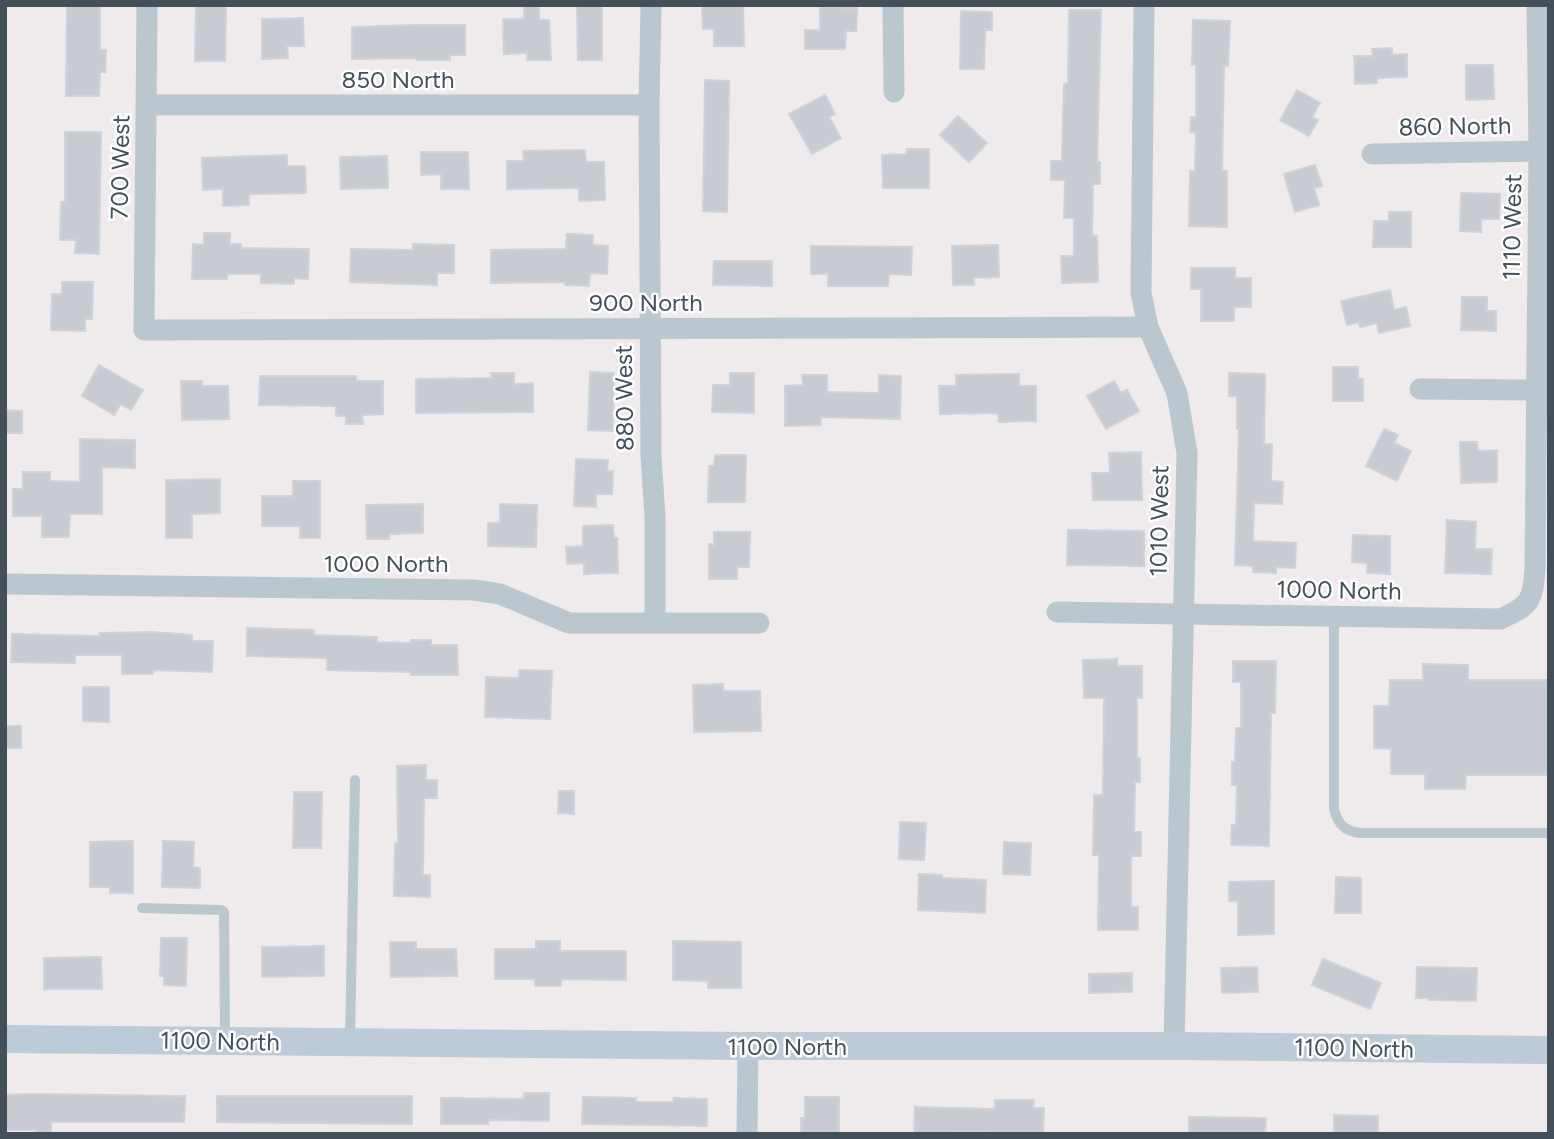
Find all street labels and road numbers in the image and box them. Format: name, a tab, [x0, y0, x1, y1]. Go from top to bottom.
street label: 850 North	[342, 65, 454, 94]
street label: 860 North	[1398, 111, 1512, 141]
street label: 700 West	[105, 114, 135, 220]
street label: 1110 West	[1497, 174, 1527, 280]
street label: 900 North	[589, 288, 703, 317]
street label: 880 West	[609, 345, 639, 451]
street label: 1010 West	[1144, 465, 1174, 577]
street label: 1000 North	[323, 549, 449, 578]
street label: 1000 North	[1276, 574, 1402, 606]
street label: 1100 North	[160, 1025, 280, 1057]
street label: 1100 North	[727, 1032, 847, 1061]
street label: 1100 North	[1294, 1032, 1414, 1064]

